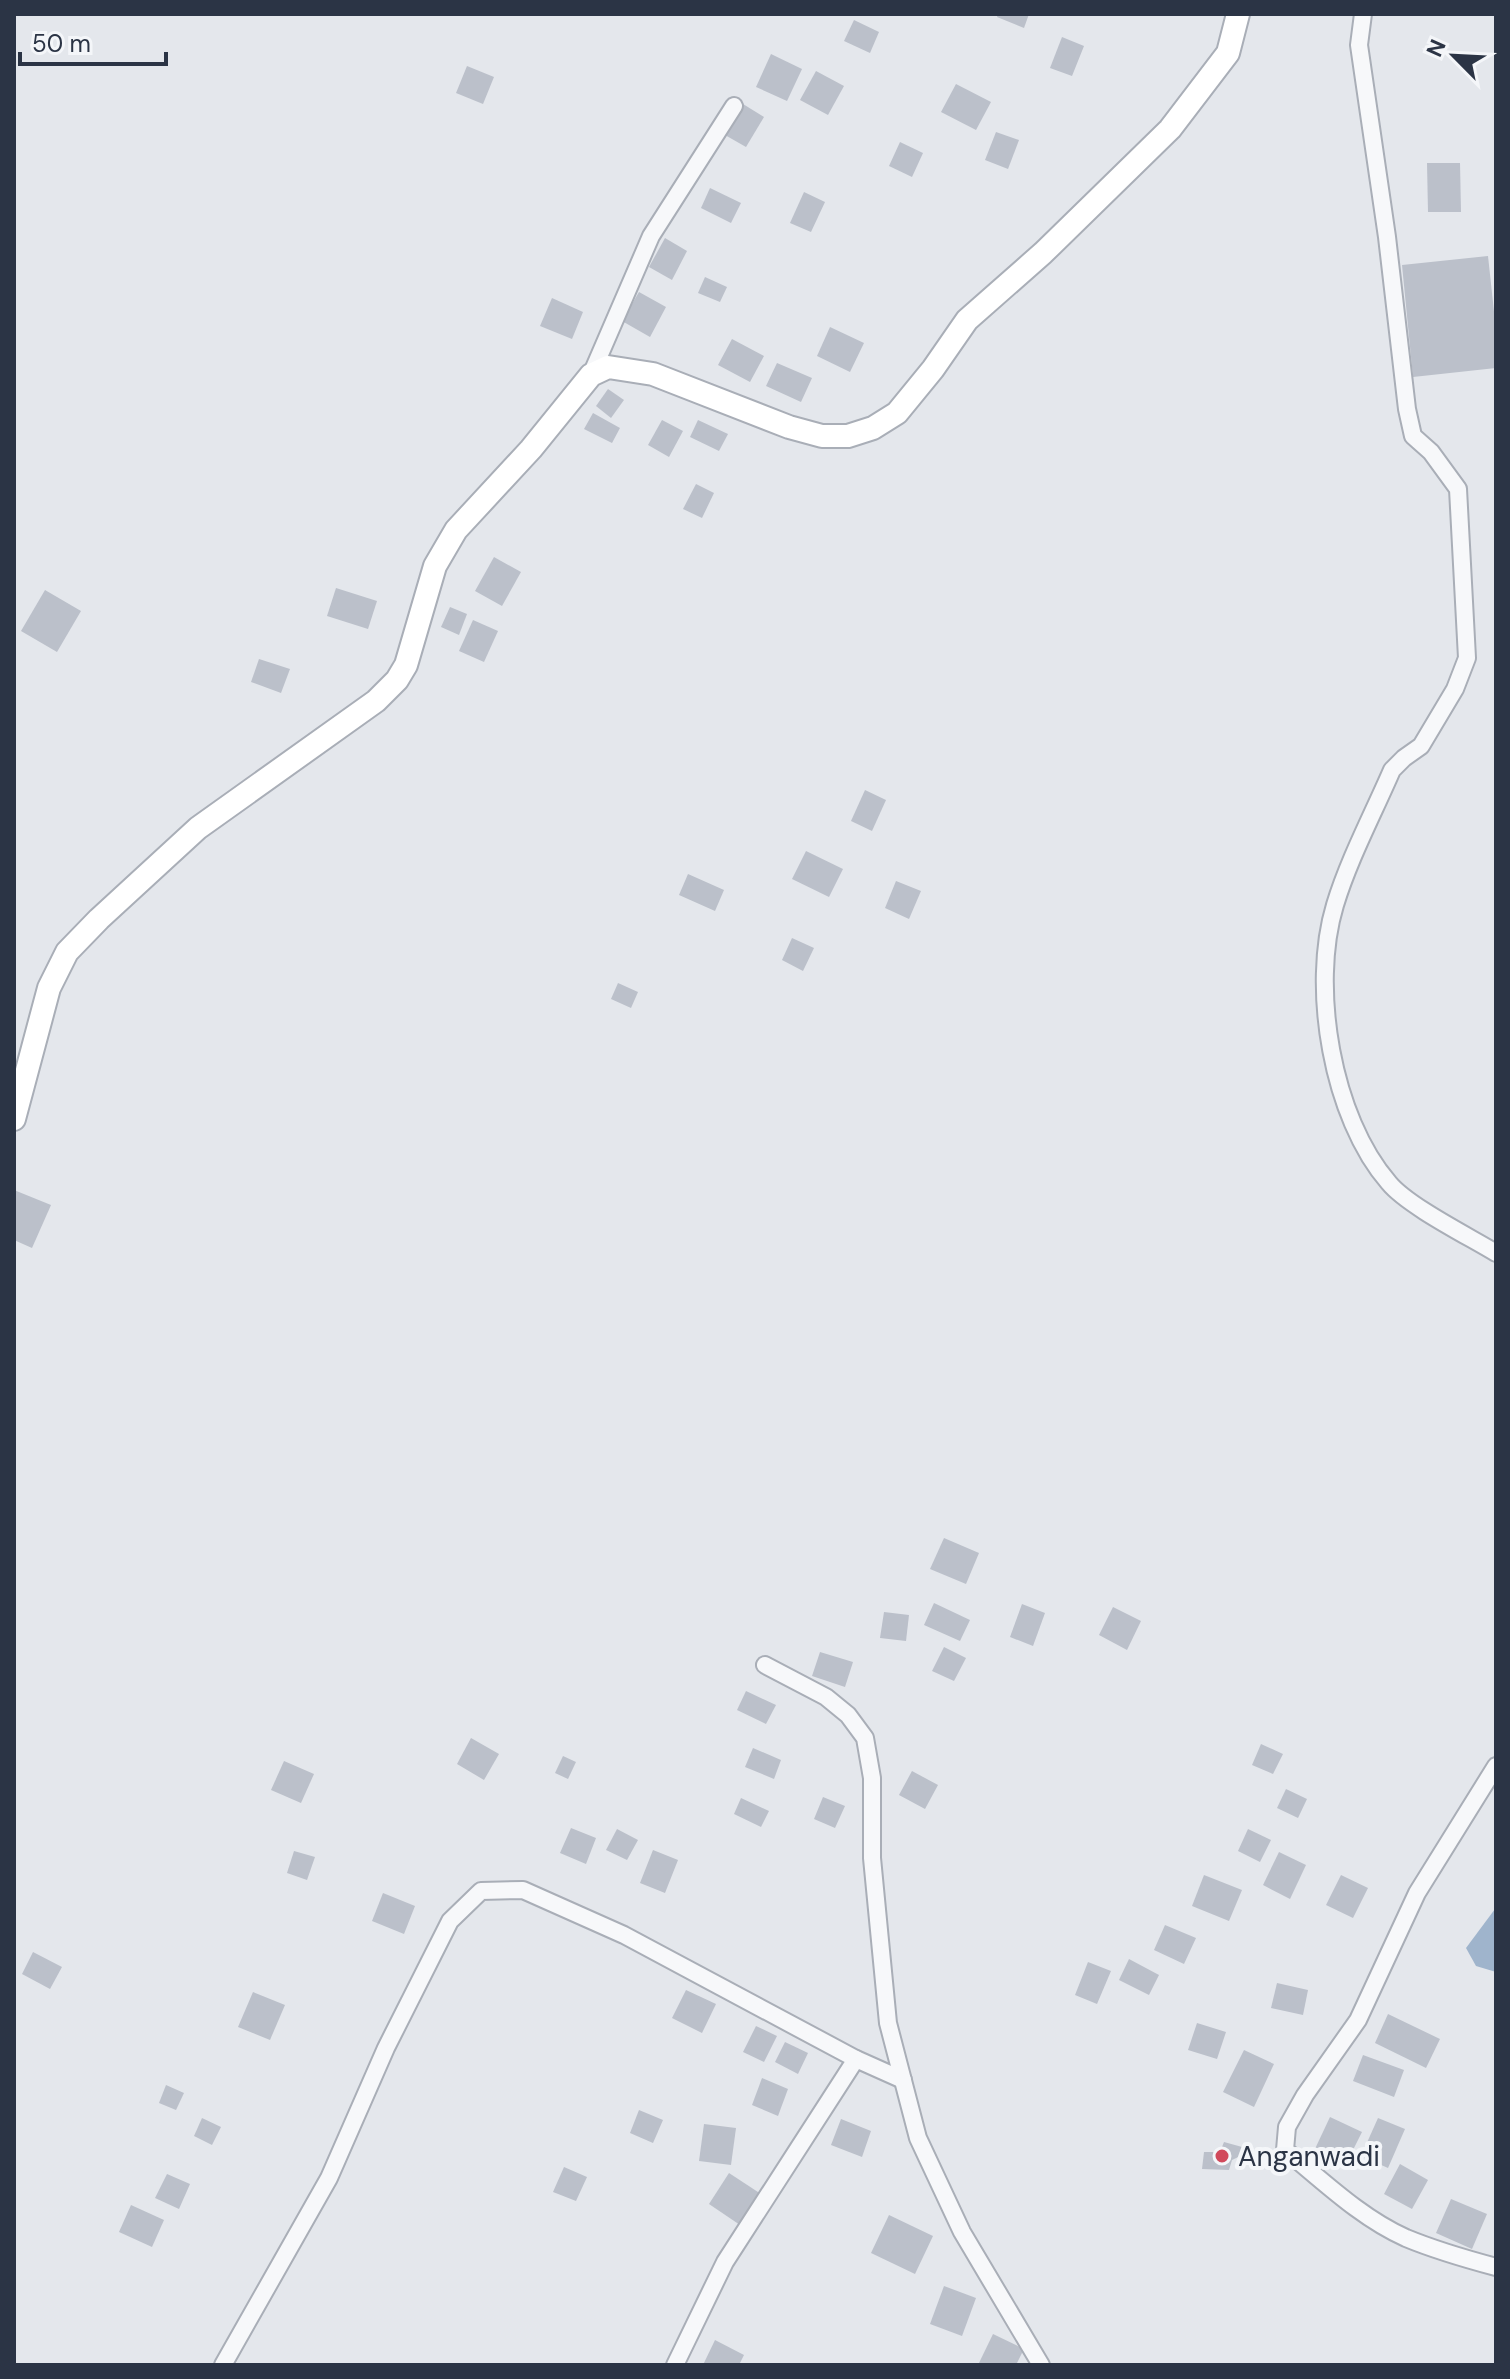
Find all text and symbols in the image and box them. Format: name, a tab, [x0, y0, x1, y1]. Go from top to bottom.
scale bar	[20, 16, 166, 66]
north arrow	[1414, 16, 1494, 96]
text: 50 m	[32, 28, 91, 59]
text: N	[1420, 35, 1453, 61]
place label: Anganwadi	[1238, 2138, 1380, 2175]
marker: Anganwadi	[1213, 2147, 1231, 2165]

